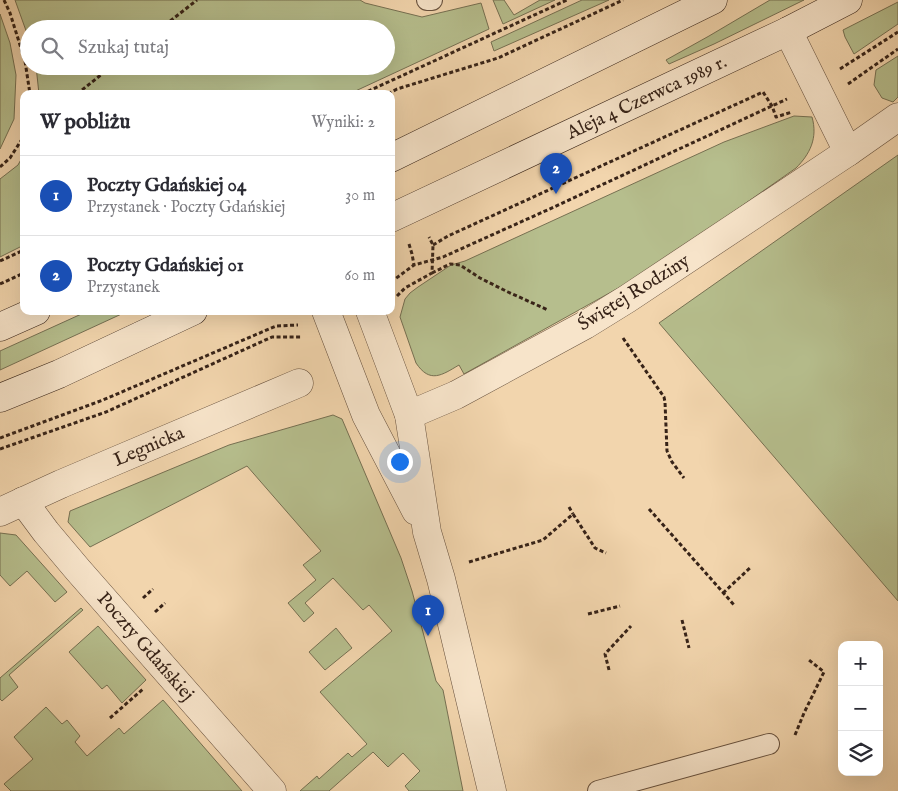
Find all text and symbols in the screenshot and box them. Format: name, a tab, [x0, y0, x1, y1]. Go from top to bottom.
search box	[20, 20, 395, 75]
icon: search	[38, 34, 66, 62]
text: Szukaj tutaj	[78, 36, 169, 60]
street label: Aleja 4 Czerwca 1989 r.	[562, 50, 731, 146]
text: W pobliżu	[40, 109, 130, 136]
text: Wyniki: 2	[311, 113, 375, 133]
pin: 2	[540, 153, 572, 194]
text: Poczty Gdańskiej 04	[87, 174, 246, 198]
text: 1	[53, 186, 59, 206]
text: 30 m	[345, 186, 375, 206]
text: Przystanek · Poczty Gdańskiej	[87, 198, 285, 218]
street label: Świętej Rodziny	[573, 248, 695, 337]
text: Poczty Gdańskiej 01	[87, 254, 244, 278]
text: 2	[52, 266, 60, 286]
text: 60 m	[345, 266, 375, 286]
text: Przystanek	[87, 278, 160, 298]
street label: Legnicka	[110, 421, 189, 473]
your location	[387, 449, 413, 475]
street label: Poczty Gdańskiej	[91, 588, 199, 706]
pin: 1	[412, 595, 444, 636]
map controls	[838, 641, 883, 776]
button: +	[838, 641, 883, 686]
button: −	[838, 686, 883, 731]
button: layers	[838, 731, 883, 776]

